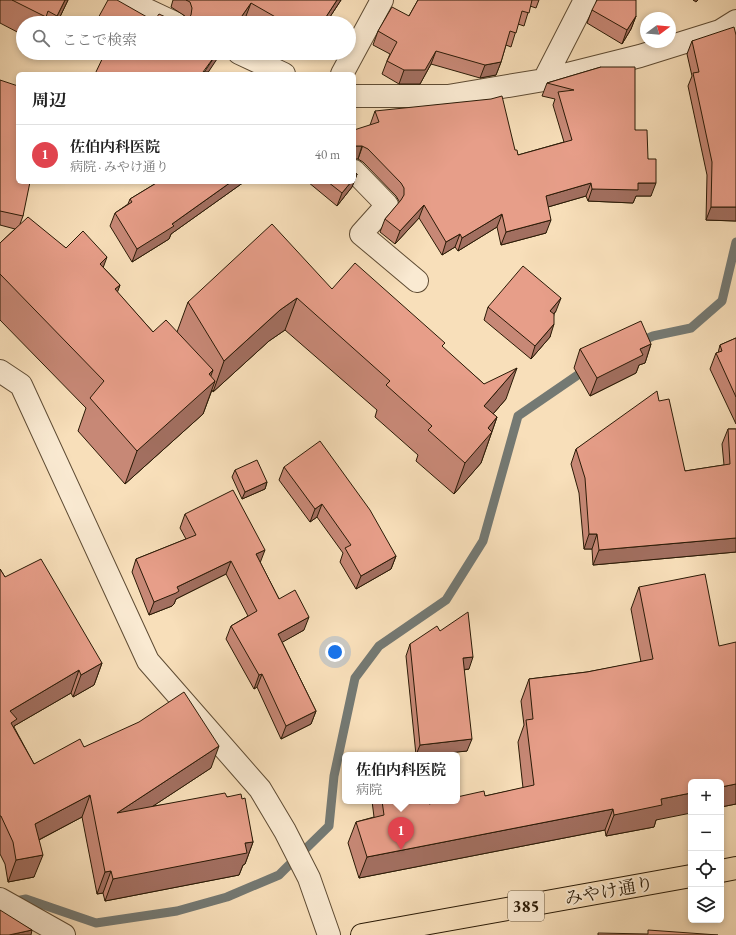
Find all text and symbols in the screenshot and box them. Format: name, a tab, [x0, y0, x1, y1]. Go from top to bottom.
north arrow	[640, 12, 676, 48]
search box	[16, 16, 356, 60]
icon: search	[30, 27, 52, 49]
text: ここで検索	[62, 30, 137, 49]
text: 周辺	[32, 89, 66, 111]
text: 佐伯内科医院	[70, 137, 160, 156]
text: 1	[42, 146, 48, 163]
text: 40 m	[315, 146, 340, 163]
text: 病院 · みやけ通り	[70, 158, 169, 175]
your location	[325, 642, 345, 662]
popup	[342, 752, 460, 804]
text: 佐伯内科医院	[356, 760, 446, 779]
map controls	[688, 779, 724, 923]
button: +	[688, 779, 724, 815]
text: 病院	[356, 781, 382, 798]
button: −	[688, 815, 724, 851]
pin: 1	[388, 817, 414, 850]
button: locate	[688, 851, 724, 887]
street label: みやけ通り	[563, 871, 655, 910]
button: layers	[688, 887, 724, 923]
road number: 385	[508, 891, 544, 921]

